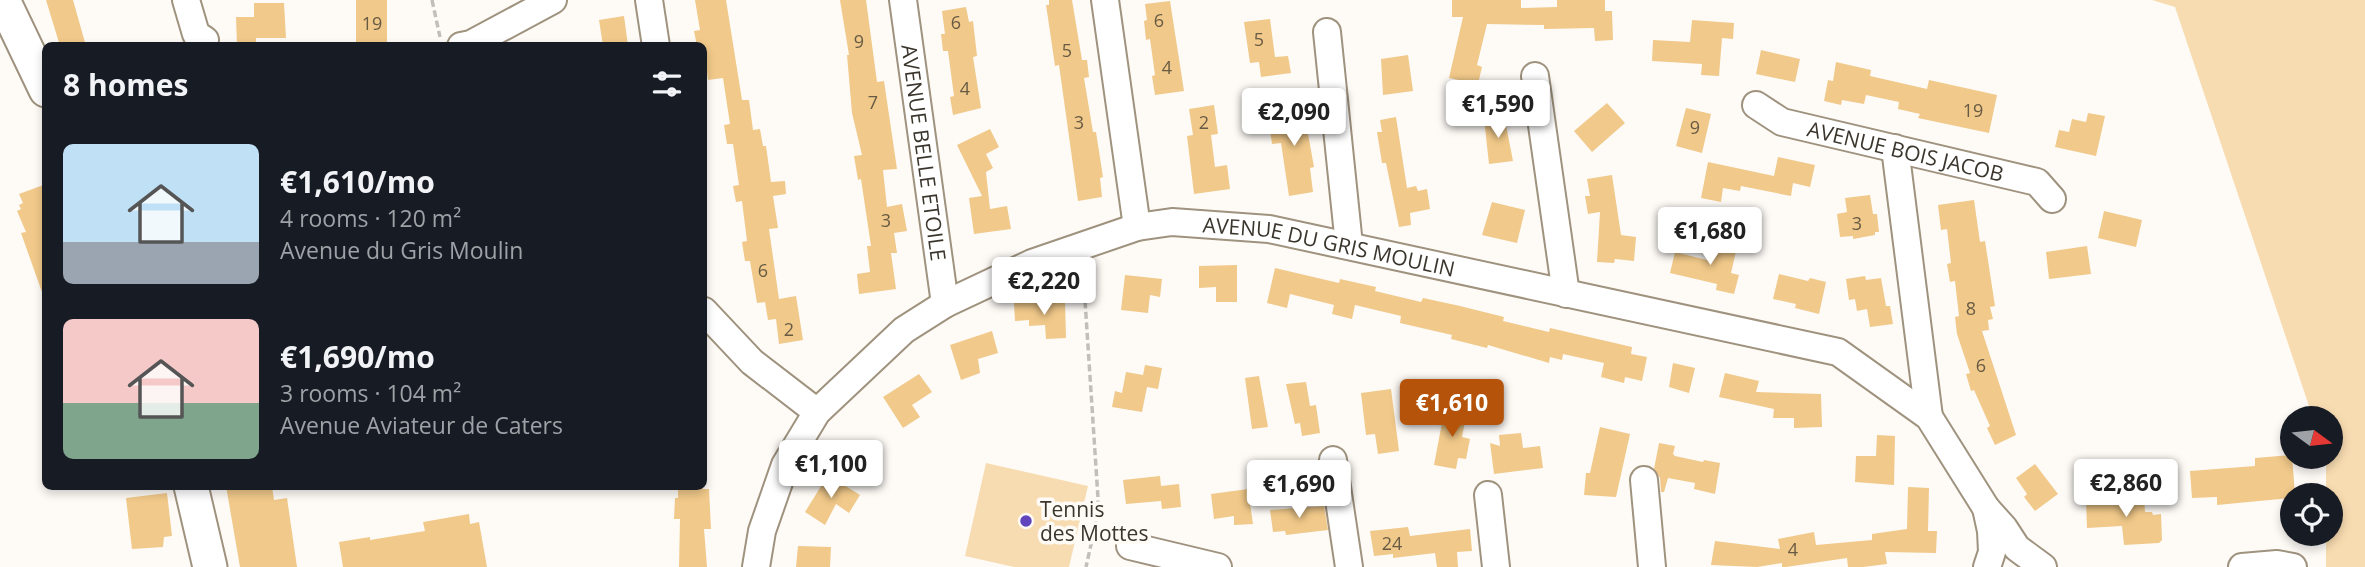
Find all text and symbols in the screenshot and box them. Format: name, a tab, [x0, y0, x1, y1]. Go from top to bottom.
house number: 6	[1154, 8, 1164, 32]
house number: 6	[951, 10, 961, 34]
house number: 19	[362, 11, 382, 35]
house number: 5	[1254, 27, 1264, 51]
house number: 9	[854, 29, 864, 53]
house number: 5	[1062, 38, 1072, 62]
street label: AVENUE BELLE ETOILE	[895, 43, 953, 263]
house number: 4	[1162, 55, 1172, 79]
text: 8 homes	[63, 64, 188, 105]
icon: filters	[648, 65, 686, 103]
house number: 4	[960, 76, 970, 100]
pin: €1,590	[1441, 80, 1555, 140]
text: €1,590	[1462, 87, 1534, 119]
pin: €2,090	[1237, 88, 1351, 148]
house number: 7	[868, 90, 878, 114]
text: €2,090	[1258, 95, 1330, 127]
house number: 19	[1963, 98, 1983, 122]
house number: 3	[1074, 110, 1084, 134]
house number: 2	[1199, 110, 1209, 134]
street label: AVENUE BOIS JACOB	[1805, 114, 2006, 188]
house number: 9	[1690, 115, 1700, 139]
text: €1,610/mo	[280, 161, 435, 202]
icon: home	[119, 172, 203, 256]
text: 4 rooms · 120 m²	[280, 202, 461, 234]
house number: 3	[881, 208, 891, 232]
pin: €1,680	[1653, 208, 1767, 267]
street label: AVENUE DU GRIS MOULIN	[1202, 210, 1458, 283]
house number: 3	[1852, 211, 1862, 235]
text: €1,680	[1674, 214, 1746, 246]
text: Avenue du Gris Moulin	[280, 234, 523, 266]
house number: 6	[758, 258, 768, 282]
pin: €2,220	[987, 258, 1101, 317]
text: €2,220	[1008, 264, 1080, 296]
house number: 8	[1966, 296, 1976, 320]
house number: 2	[784, 317, 794, 341]
text: €1,690/mo	[280, 336, 435, 377]
icon: home	[119, 347, 203, 431]
house number: 6	[1976, 353, 1986, 377]
text: 3 rooms · 104 m²	[280, 377, 461, 409]
pin: €1,610	[1395, 380, 1509, 439]
text: €1,610	[1416, 386, 1488, 418]
north arrow	[2280, 406, 2343, 469]
map controls	[2280, 406, 2343, 546]
text: Avenue Aviateur de Caters	[280, 409, 563, 441]
pin: €1,100	[774, 440, 888, 500]
text: €1,100	[795, 447, 867, 479]
pin: €2,860	[2069, 460, 2183, 519]
pin: €1,690	[1242, 461, 1356, 520]
text: €2,860	[2090, 466, 2162, 498]
text: €1,690	[1263, 467, 1335, 499]
button: locate	[2280, 483, 2343, 546]
place label: Tennis des Mottes	[1040, 495, 1148, 547]
marker: Tennis des Mottes	[1018, 513, 1034, 529]
house number: 24	[1382, 531, 1402, 555]
house number: 4	[1788, 537, 1798, 561]

